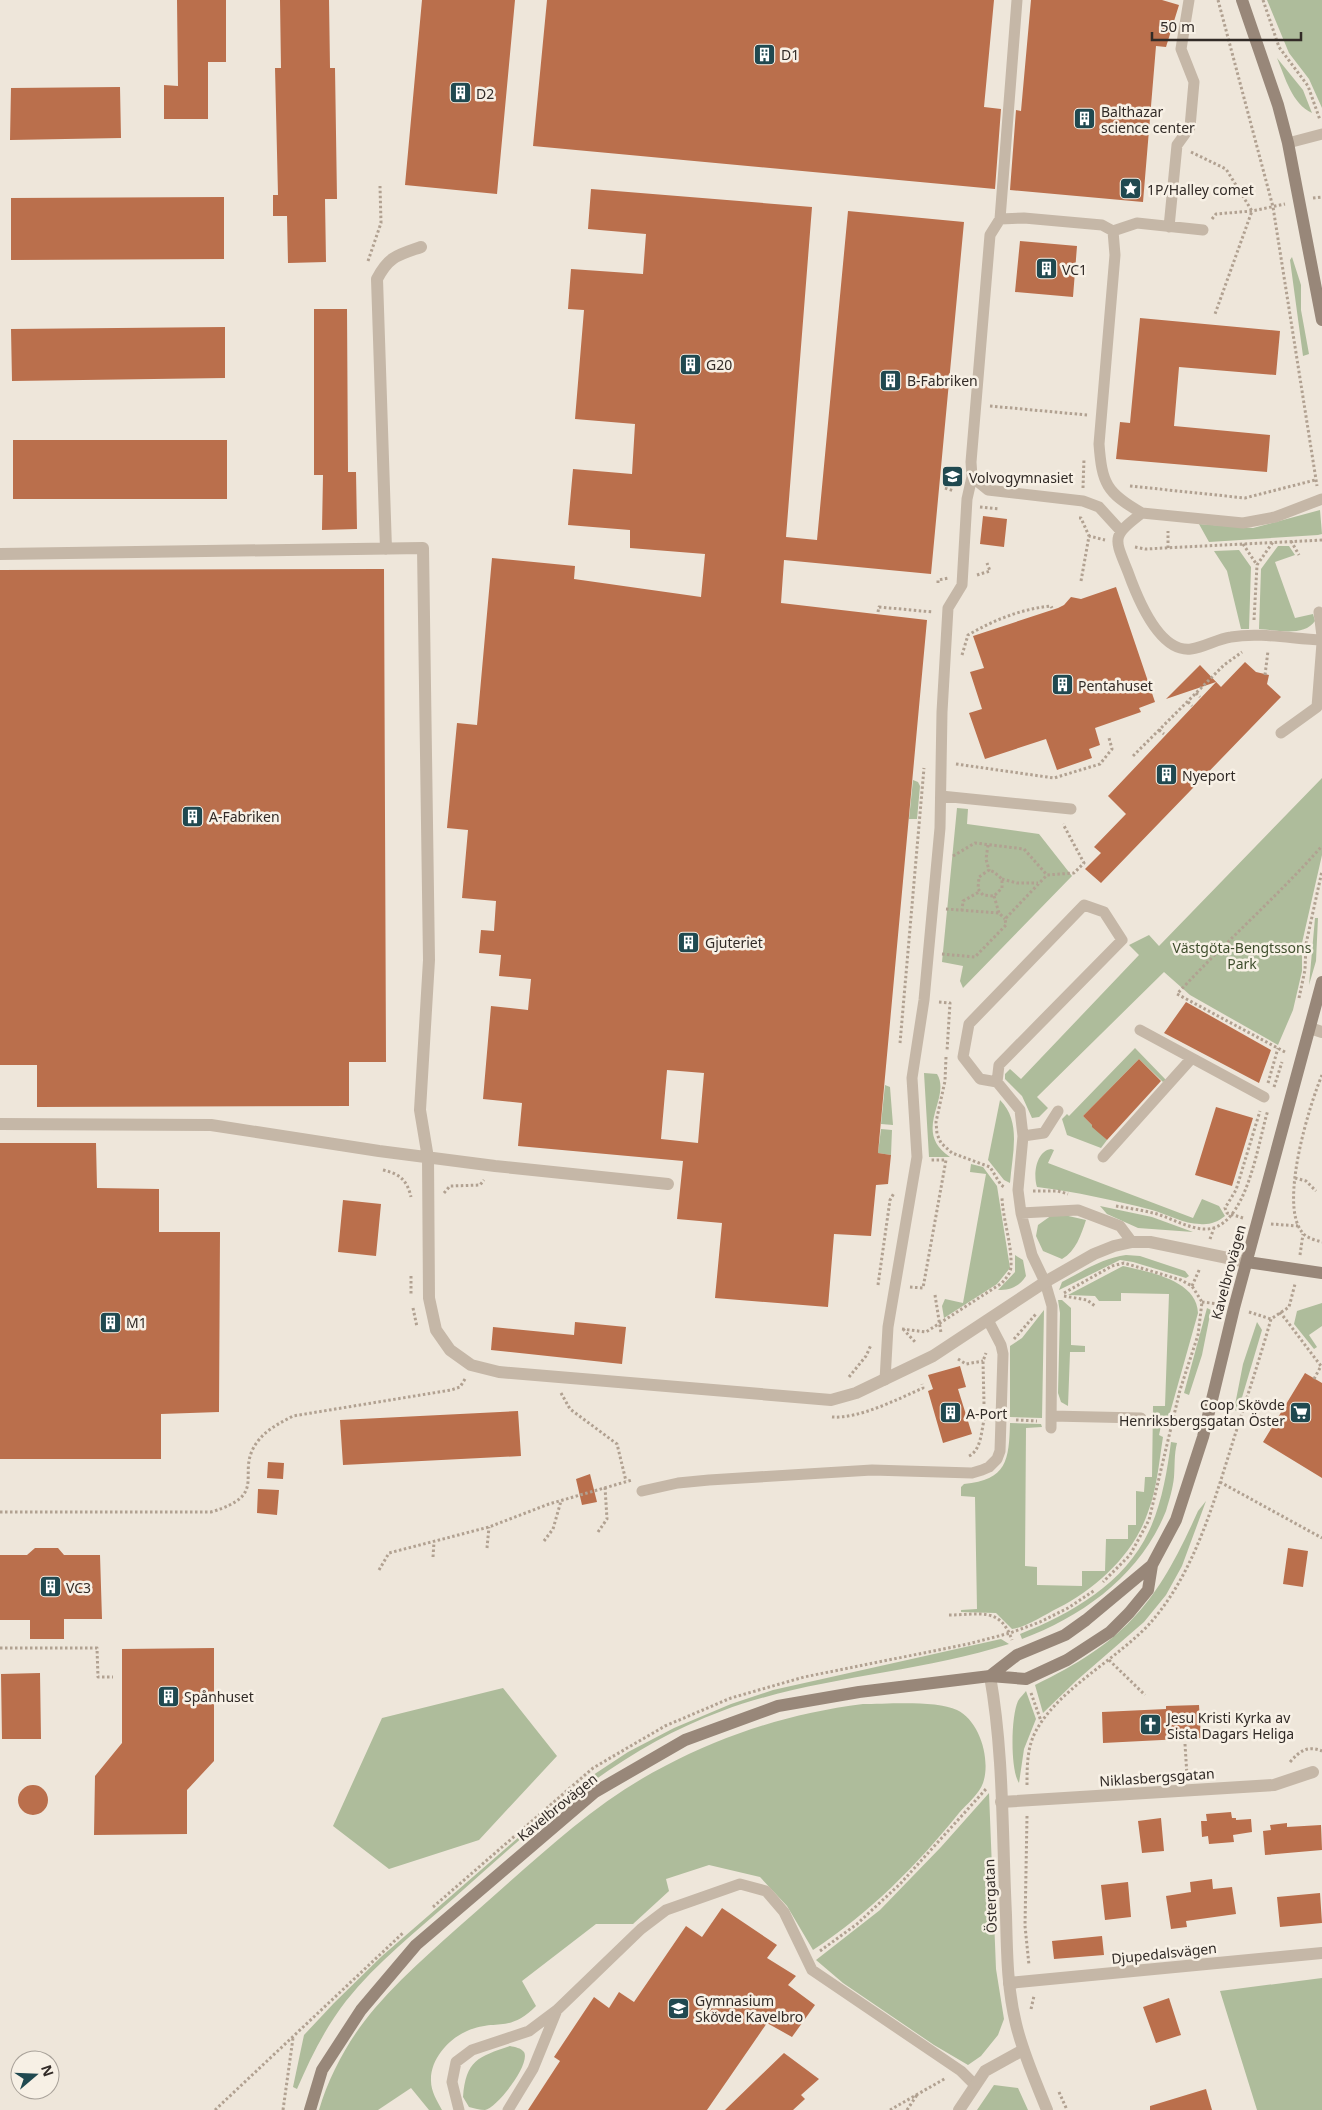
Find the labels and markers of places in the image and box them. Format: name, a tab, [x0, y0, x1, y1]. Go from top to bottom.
building icon: D1	[753, 42, 777, 66]
place label: D1	[781, 45, 799, 64]
building icon: D2	[448, 81, 472, 105]
place label: D2	[476, 84, 494, 103]
place label: Balthazar science center	[1101, 102, 1195, 137]
building icon: Balthazar science center	[1073, 107, 1097, 131]
place icon: 1P/Halley comet	[1119, 177, 1143, 201]
place label: 1P/Halley comet	[1147, 180, 1254, 199]
building icon: VC1	[1034, 257, 1058, 281]
place label: VC1	[1062, 260, 1087, 279]
building icon: G20	[678, 352, 702, 376]
place label: G20	[706, 355, 732, 374]
building icon: B-Fabriken	[879, 368, 903, 392]
place label: B-Fabriken	[907, 371, 978, 390]
school or university icon: Volvogymnasiet	[941, 465, 965, 489]
place label: Volvogymnasiet	[969, 468, 1073, 487]
building icon: Pentahuset	[1050, 673, 1074, 697]
place label: Pentahuset	[1078, 676, 1153, 695]
building icon: Nyeport	[1154, 763, 1178, 787]
place label: Nyeport	[1182, 766, 1236, 785]
building icon: A-Fabriken	[181, 804, 205, 828]
place label: A-Fabriken	[209, 807, 280, 826]
building icon: Gjuteriet	[677, 930, 701, 954]
place label: Gjuteriet	[705, 933, 763, 952]
building icon: M1	[98, 1310, 122, 1334]
place label: M1	[126, 1313, 147, 1332]
place label: Coop Skövde Henriksbergsgatan Öster	[1119, 1395, 1285, 1430]
supermarket icon: Coop Skövde Henriksbergsgatan Öster	[1289, 1400, 1313, 1424]
building icon: A-Port	[938, 1401, 962, 1425]
place label: A-Port	[966, 1404, 1007, 1423]
building icon: VC3	[38, 1575, 62, 1599]
place label: VC3	[66, 1578, 91, 1597]
building icon: Spånhuset	[156, 1684, 180, 1708]
place label: Spånhuset	[184, 1687, 254, 1706]
place label: Jesu Kristi Kyrka av Sista Dagars Heliga	[1165, 1708, 1294, 1743]
church icon: Jesu Kristi Kyrka av Sista Dagars Heliga	[1139, 1713, 1163, 1737]
place label: Gymnasium Skövde Kavelbro	[695, 1991, 803, 2026]
school or university icon: Gymnasium Skövde Kavelbro	[667, 1996, 691, 2020]

